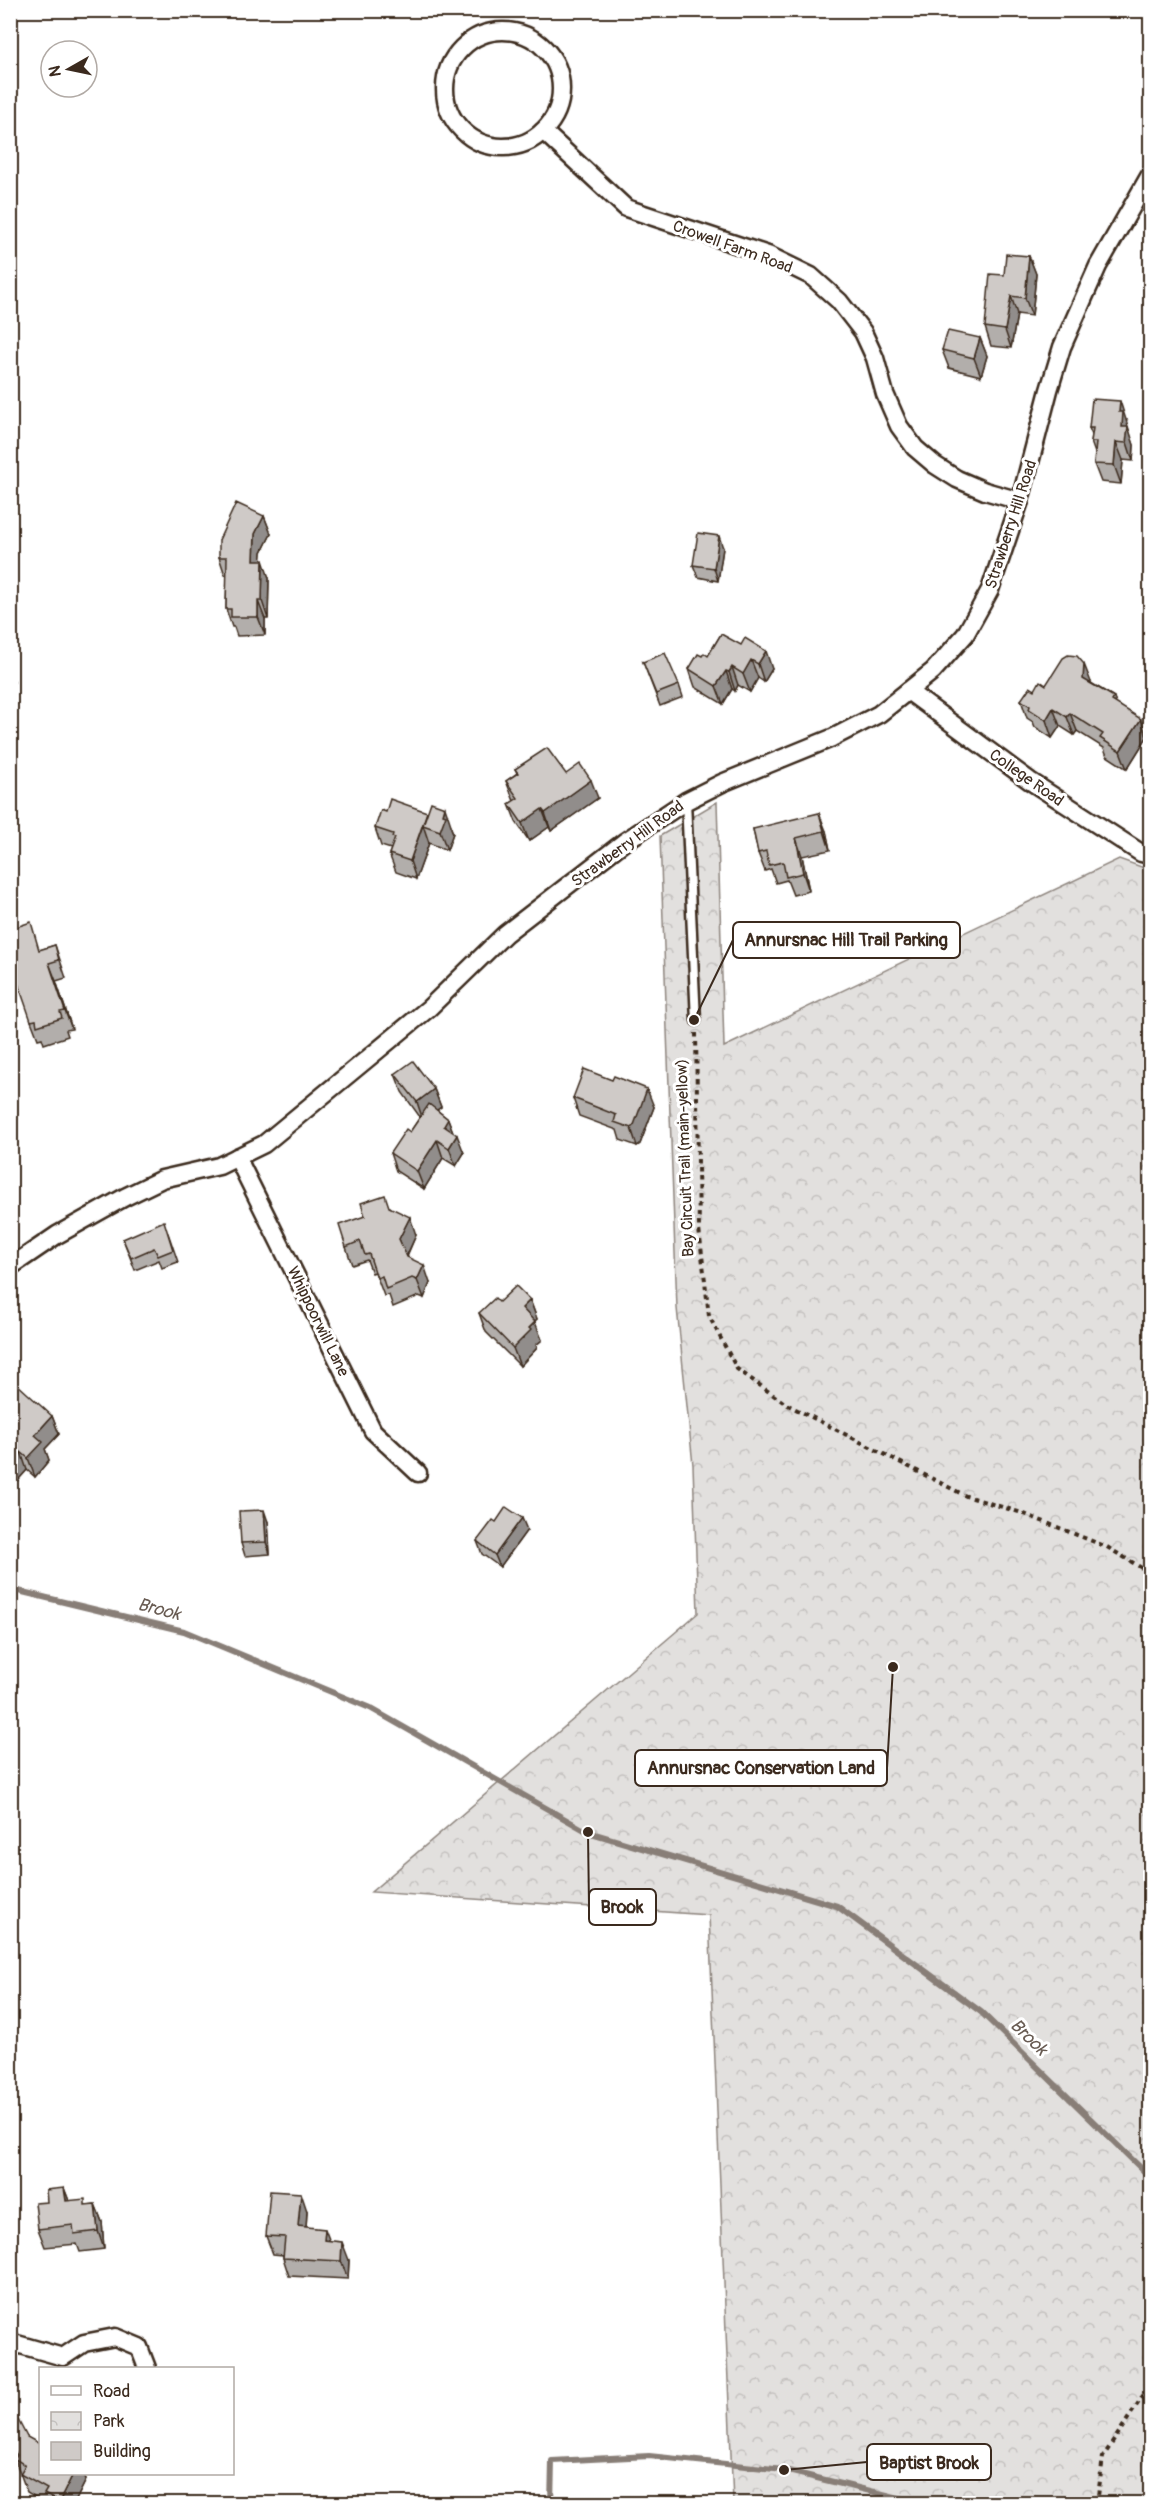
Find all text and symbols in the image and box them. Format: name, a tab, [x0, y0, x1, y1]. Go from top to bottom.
north arrow	[39, 39, 99, 99]
text: N	[44, 64, 66, 78]
street label: Crowell Farm Road	[670, 216, 795, 278]
street label: Strawberry Hill Road	[981, 457, 1041, 591]
street label: College Road	[985, 745, 1068, 811]
street label: Strawberry Hill Road	[567, 796, 688, 891]
callout: Annursnac Hill Trail Parking	[733, 922, 960, 958]
text: Annursnac Hill Trail Parking	[744, 929, 948, 952]
street label: Bay Circuit Trail (main-yellow)	[672, 1059, 698, 1257]
street label: Whippoorwill Lane	[283, 1263, 353, 1380]
water label: Brook	[135, 1593, 184, 1626]
callout: Annursnac Conservation Land	[635, 1750, 887, 1786]
text: Annursnac Conservation Land	[647, 1757, 875, 1780]
callout: Brook	[589, 1889, 656, 1925]
text: Brook	[600, 1896, 644, 1919]
water label: Brook	[1005, 2014, 1053, 2062]
legend	[39, 2367, 234, 2475]
text: Road	[93, 2380, 130, 2403]
text: Park	[93, 2410, 125, 2433]
text: Building	[93, 2440, 151, 2463]
callout: Baptist Brook	[867, 2444, 991, 2480]
text: Baptist Brook	[879, 2452, 979, 2475]

